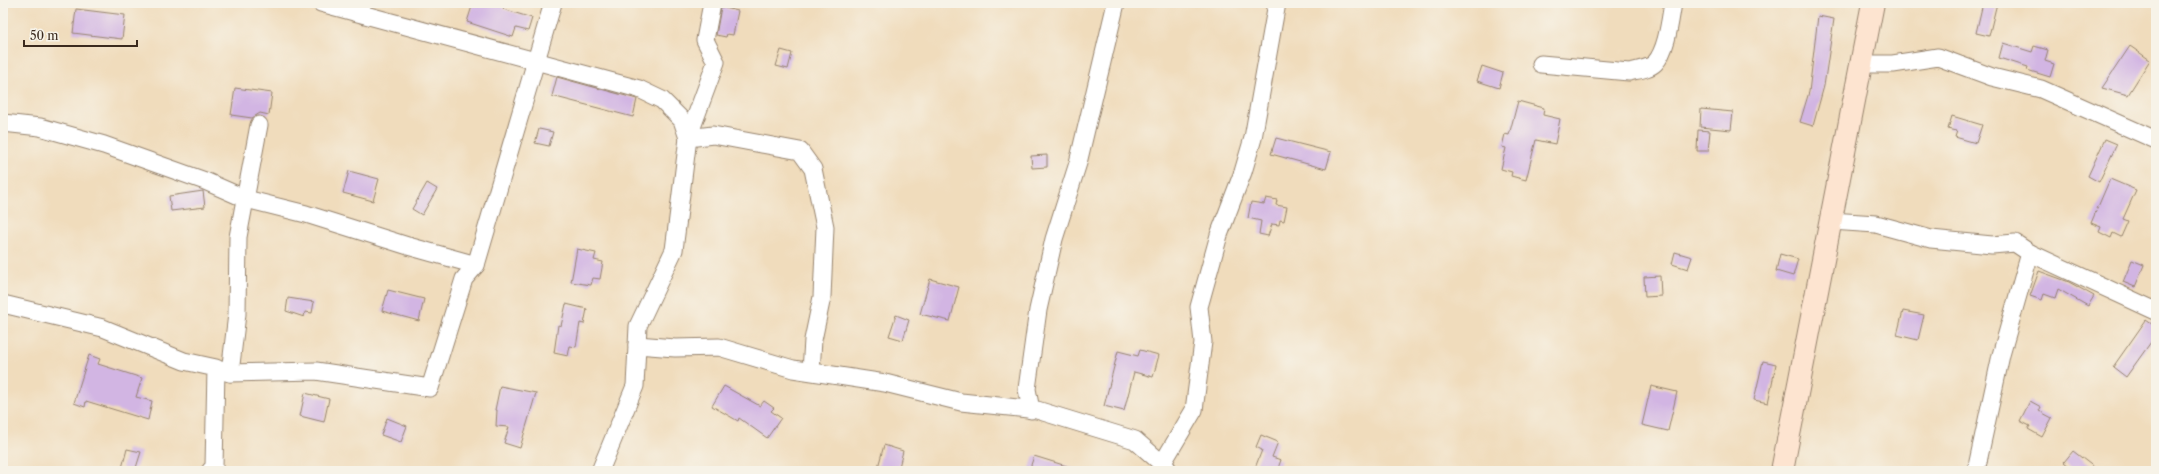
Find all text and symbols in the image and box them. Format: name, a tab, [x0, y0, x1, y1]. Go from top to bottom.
scale bar	[24, 22, 137, 48]
text: 50 m	[30, 28, 59, 43]

